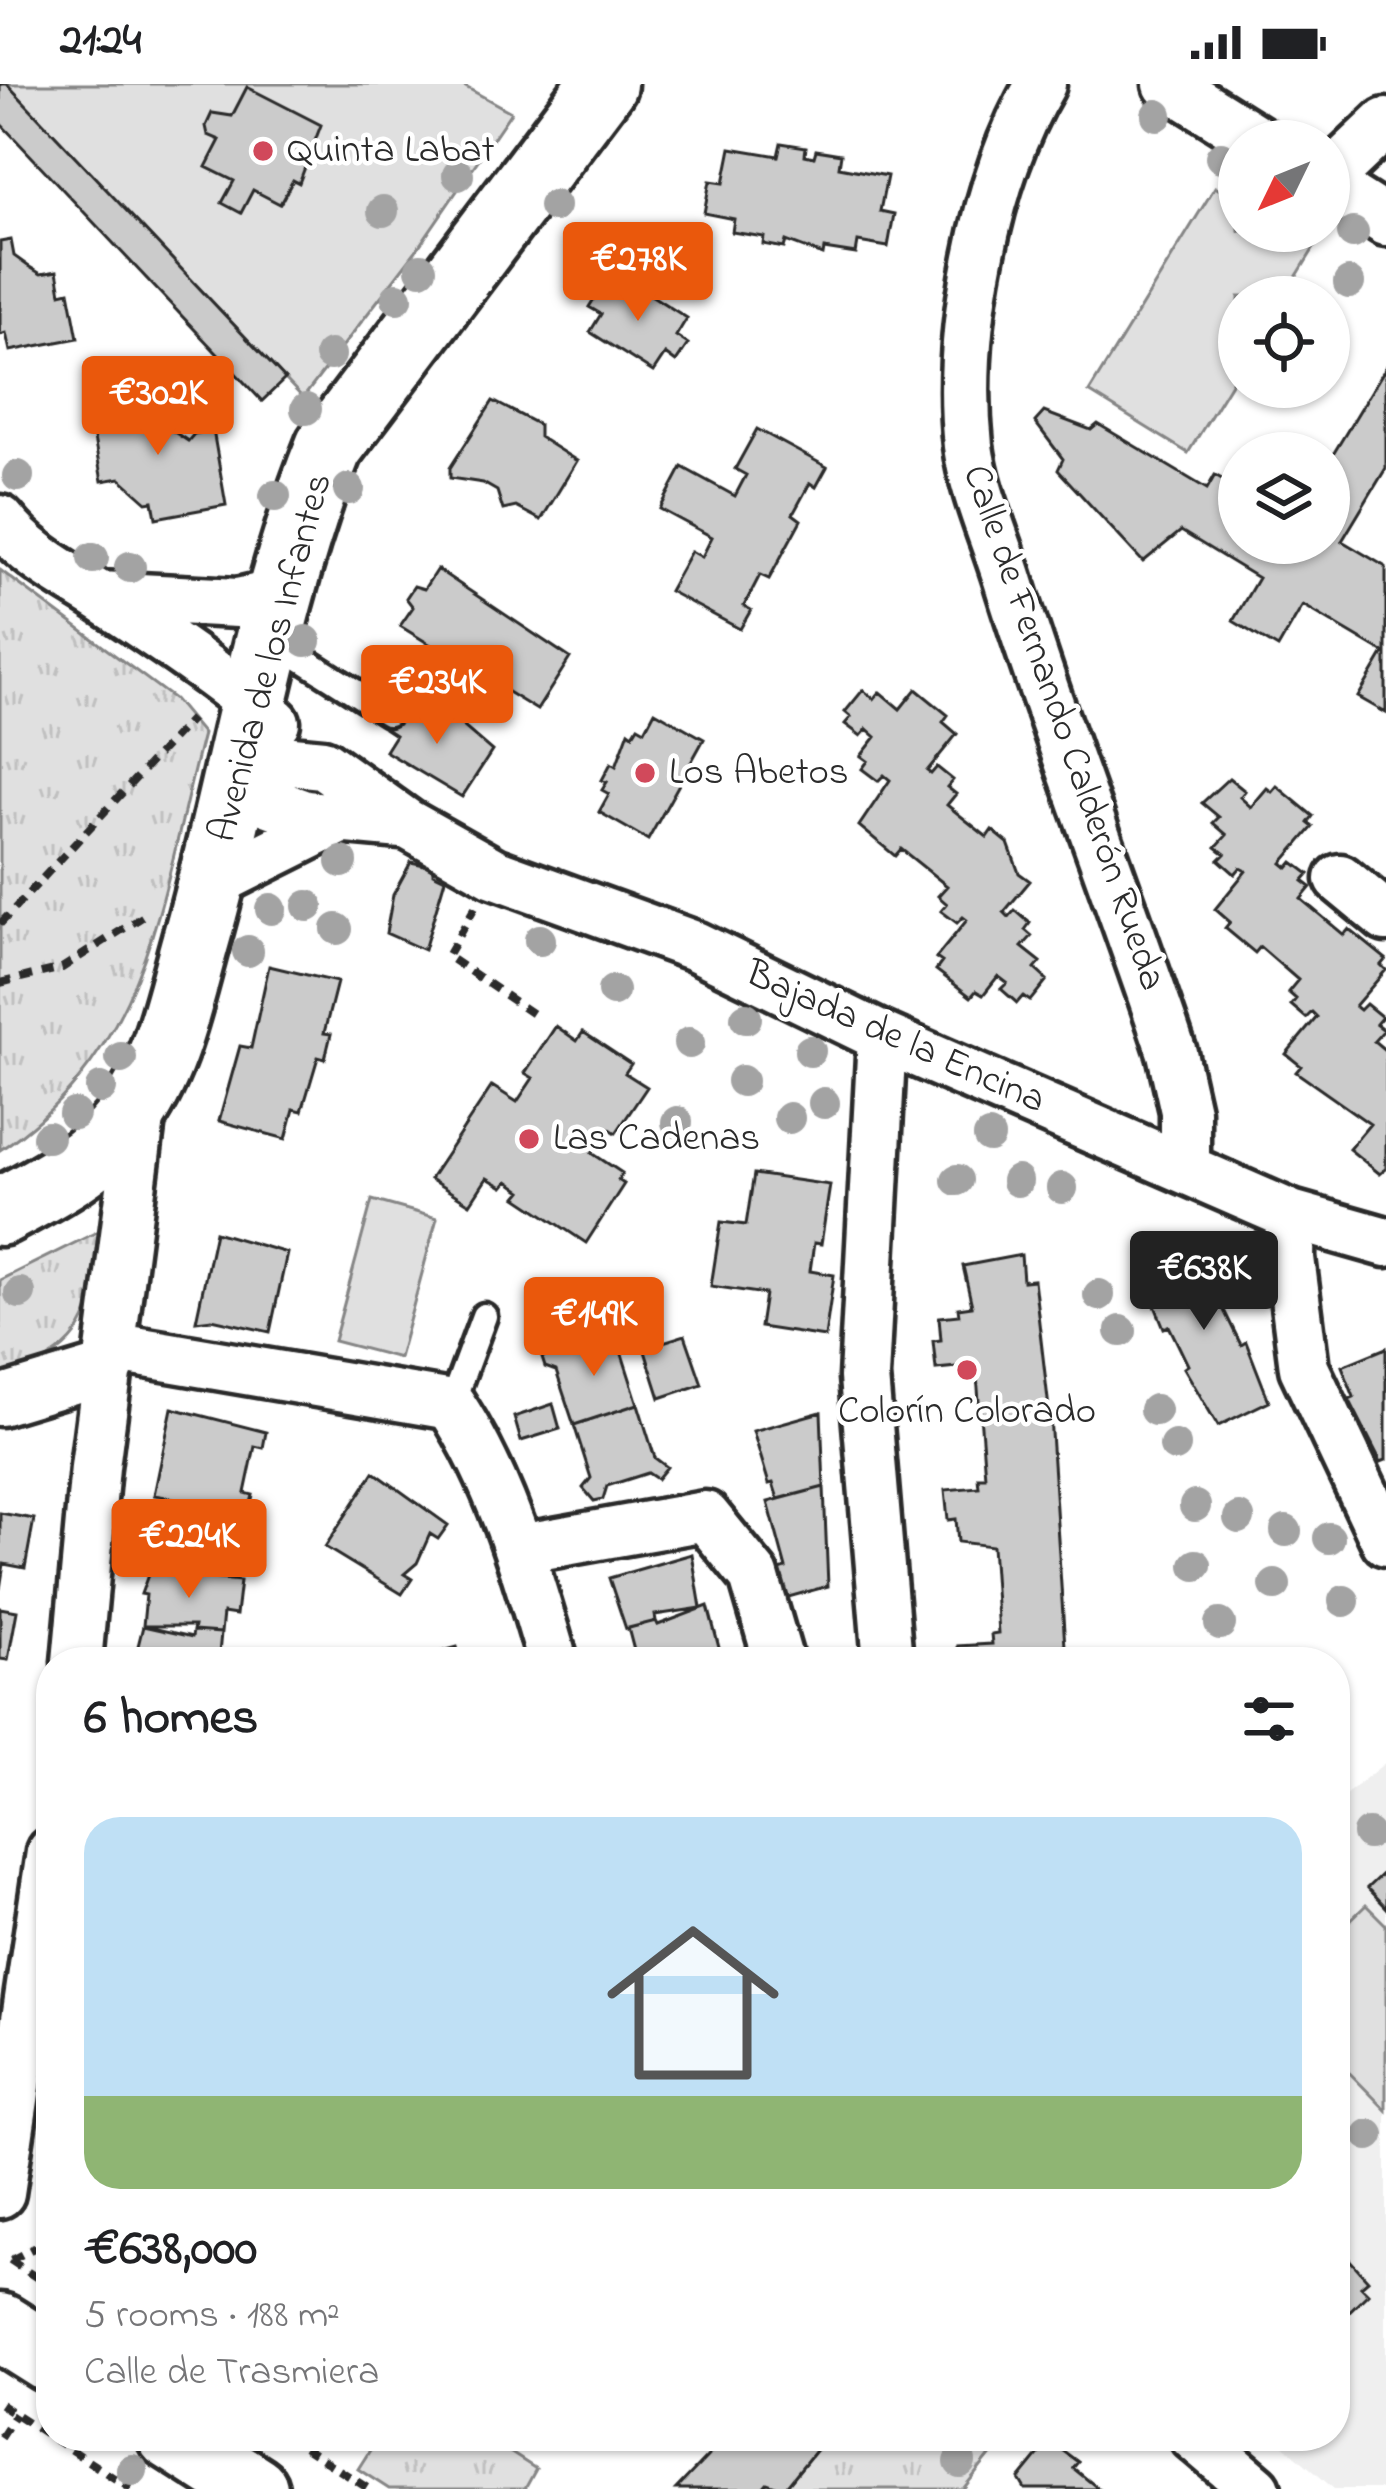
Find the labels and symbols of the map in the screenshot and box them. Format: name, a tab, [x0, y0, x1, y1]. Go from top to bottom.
north arrow	[1218, 120, 1350, 252]
place label: Quinta Labat	[287, 123, 495, 180]
marker: Quinta Labat	[250, 138, 276, 164]
pin: €278K	[554, 222, 722, 324]
pin: €302K	[74, 356, 242, 458]
street label: Calle de Fernando Calderón Rueda	[946, 458, 1180, 998]
street label: Avenida de los Infantes	[195, 467, 349, 849]
pin: €234K	[353, 645, 521, 747]
place label: Los Abetos	[669, 745, 849, 802]
marker: Los Abetos	[632, 760, 658, 786]
street label: Bajada de la Encina	[735, 946, 1054, 1130]
place label: Las Cadenas	[553, 1111, 760, 1168]
marker: Las Cadenas	[516, 1126, 542, 1152]
pin: €638K	[1120, 1231, 1288, 1333]
pin: €149K	[510, 1277, 678, 1379]
marker: Colorín Colorado	[954, 1357, 980, 1383]
place label: Colorín Colorado	[838, 1384, 1096, 1441]
pin: €224K	[105, 1499, 273, 1601]

